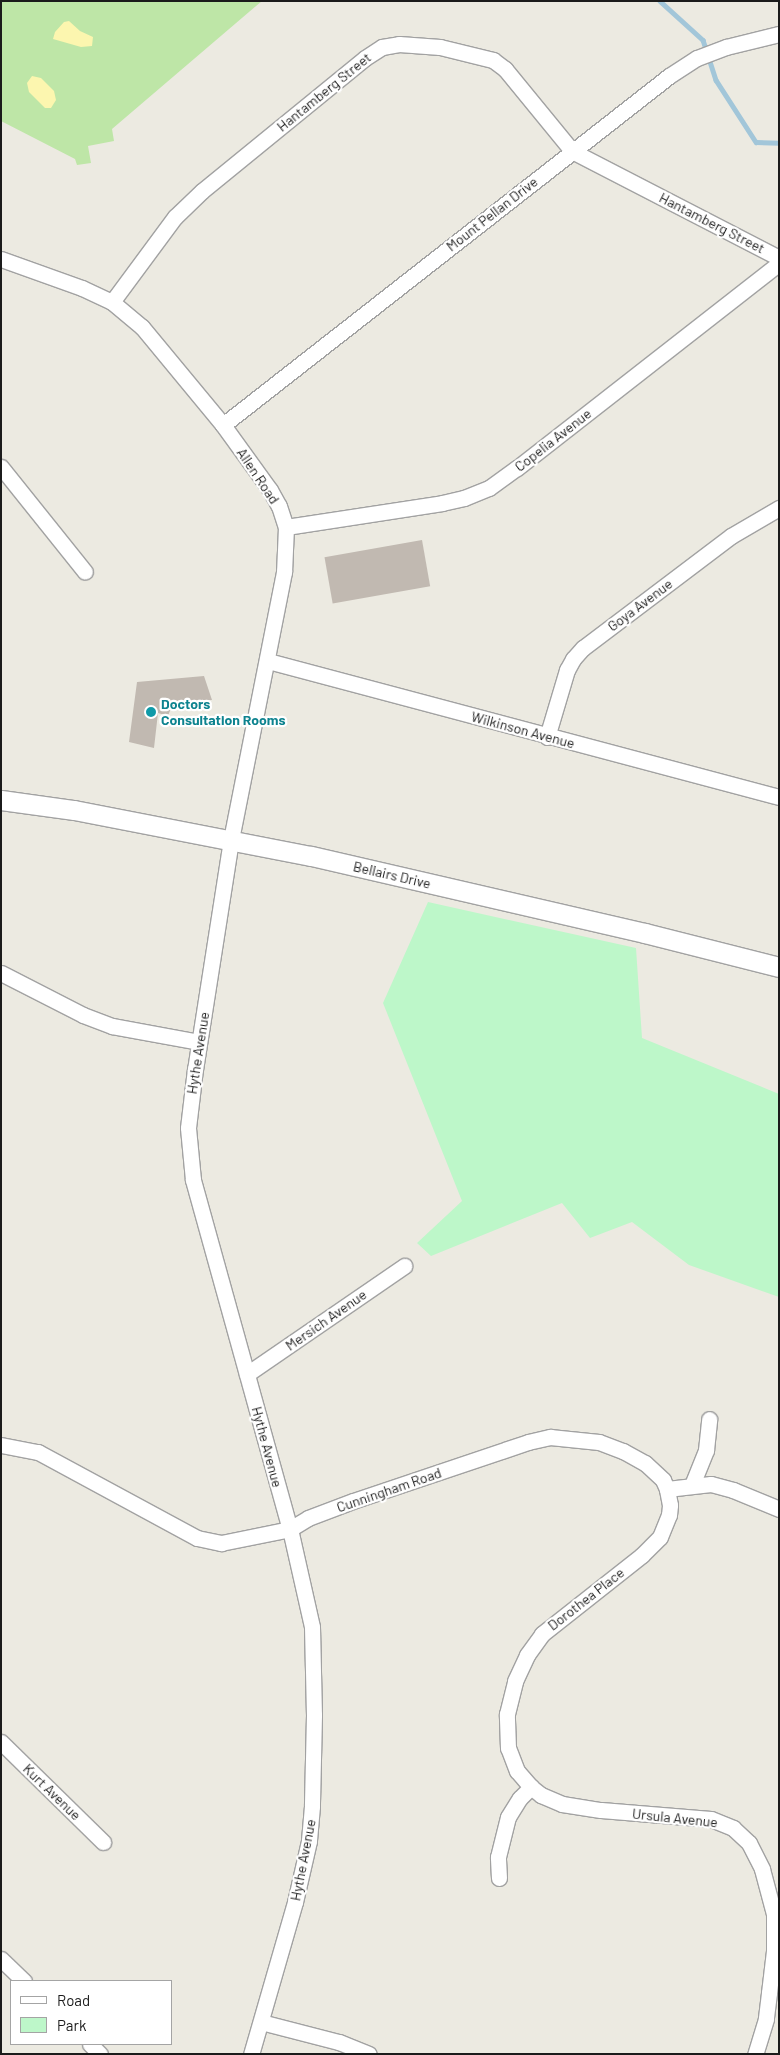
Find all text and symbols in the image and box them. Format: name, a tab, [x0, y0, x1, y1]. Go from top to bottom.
street label: Hantamberg Street	[274, 49, 374, 135]
street label: Mount Pellan Drive	[443, 173, 541, 255]
street label: Hantamberg Street	[656, 189, 768, 257]
street label: Copelia Avenue	[511, 405, 595, 475]
street label: Allen Road	[233, 445, 283, 507]
street label: Goya Avenue	[604, 575, 676, 635]
place label: Doctors Consultation Rooms	[161, 696, 286, 729]
marker: Doctors Consultation Rooms	[145, 706, 157, 718]
street label: Wilkinson Avenue	[469, 708, 577, 752]
street label: Bellairs Drive	[352, 858, 432, 892]
street label: Hythe Avenue	[183, 1011, 213, 1095]
street label: Mersich Avenue	[282, 1286, 370, 1354]
street label: Hythe Avenue	[248, 1405, 286, 1489]
street label: Cunningham Road	[334, 1464, 444, 1516]
street label: Dorothea Place	[545, 1564, 627, 1634]
street label: Kurt Avenue	[20, 1760, 84, 1824]
street label: Ursula Avenue	[631, 1805, 719, 1831]
street label: Hythe Avenue	[287, 1818, 319, 1902]
legend	[10, 1980, 172, 2045]
text: Road	[57, 1991, 90, 2009]
text: Park	[57, 2016, 86, 2034]

